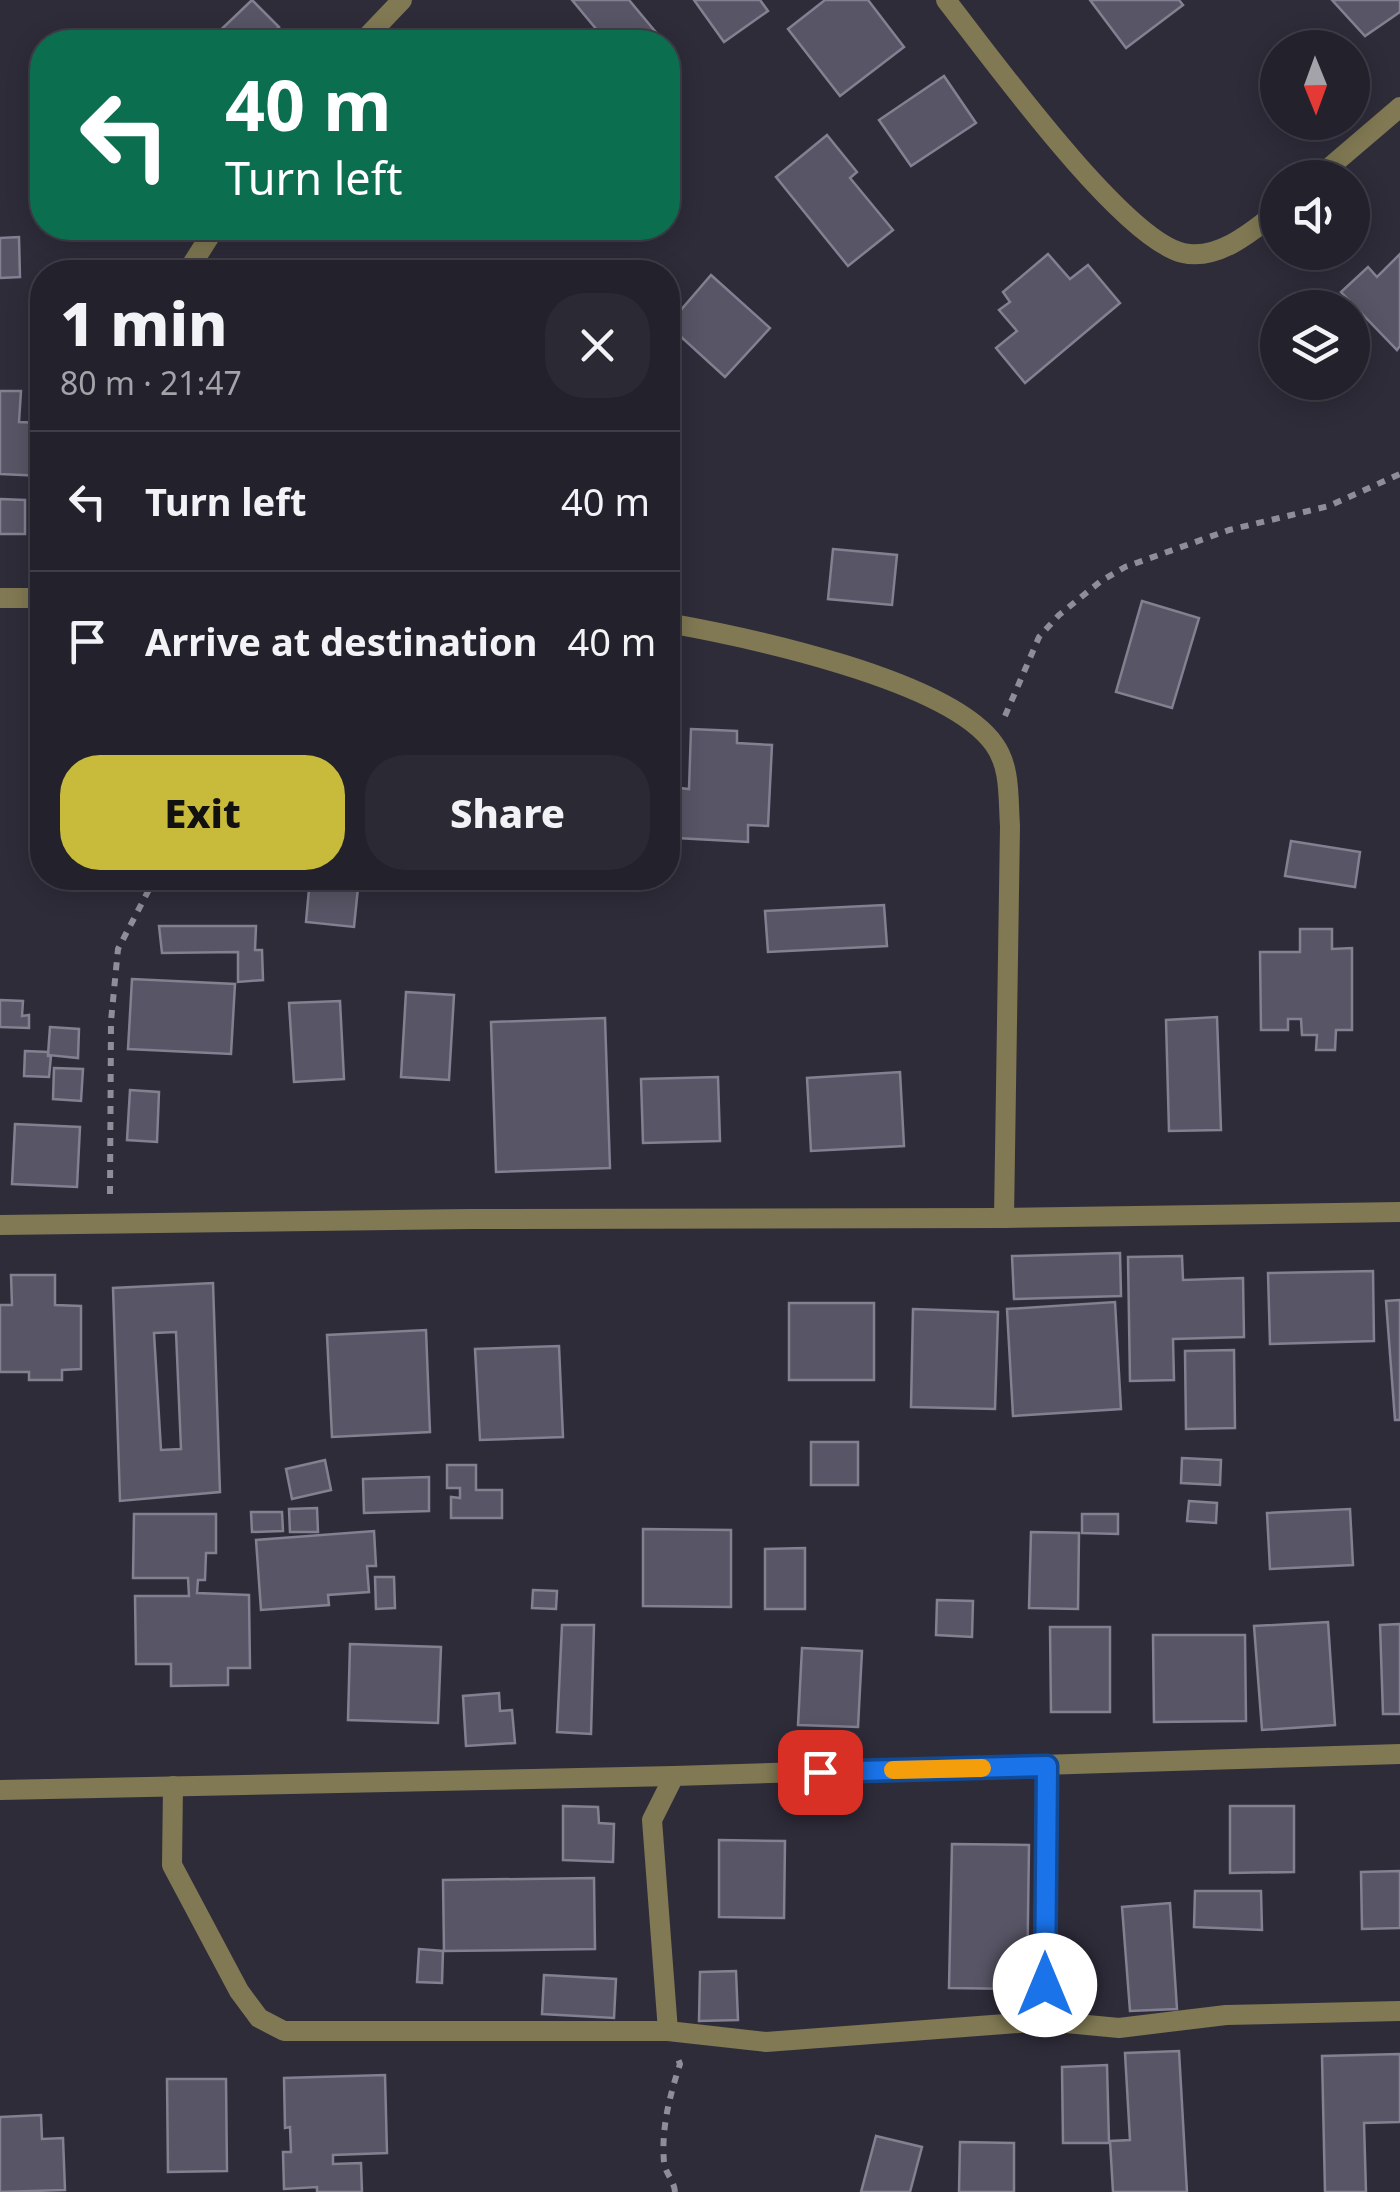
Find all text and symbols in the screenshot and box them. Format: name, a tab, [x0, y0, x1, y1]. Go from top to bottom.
north arrow	[1260, 30, 1370, 140]
map controls	[1260, 30, 1370, 400]
text: 40 m	[225, 56, 392, 152]
icon: left	[60, 70, 190, 200]
text: Turn left	[225, 147, 402, 208]
button: sound	[1260, 160, 1370, 270]
text: 1 min	[60, 282, 228, 364]
button: layers	[1260, 290, 1370, 400]
button: close	[545, 293, 650, 398]
text: 80 m · 21:47	[60, 361, 242, 404]
icon: left	[60, 474, 115, 529]
text: Turn left	[145, 475, 307, 527]
text: 40 m	[561, 475, 650, 527]
icon: arrive	[60, 614, 115, 669]
text: Arrive at destination	[145, 615, 537, 667]
text: 40 m	[567, 615, 656, 667]
button: Exit	[60, 755, 345, 870]
button: Share	[365, 755, 650, 870]
pin	[778, 1730, 863, 1815]
icon: arrive	[793, 1745, 848, 1800]
position arrow	[993, 1933, 1097, 2037]

